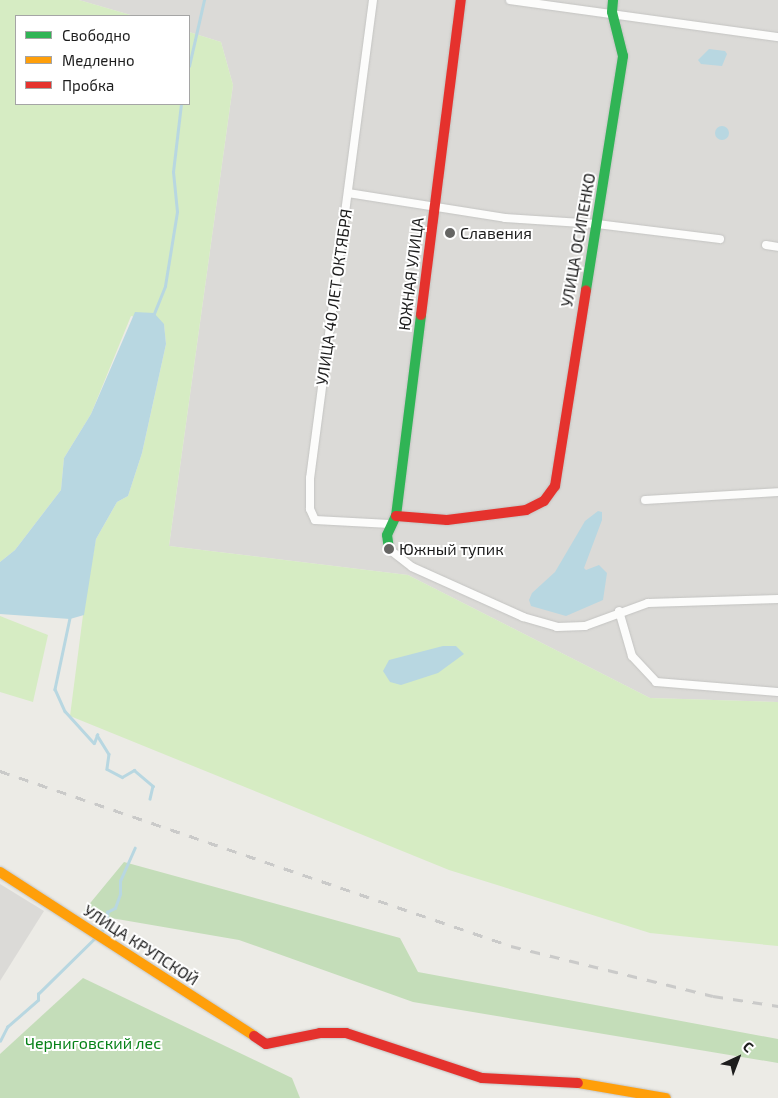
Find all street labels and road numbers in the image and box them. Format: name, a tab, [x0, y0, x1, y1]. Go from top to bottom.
street label: УЛИЦА ОСИПЕНКО	[557, 172, 599, 308]
street label: УЛИЦА 40 ЛЕТ ОКТЯБРЯ	[312, 208, 356, 386]
street label: ЮЖНАЯ УЛИЦА	[395, 216, 427, 332]
street label: УЛИЦА КРУПСКОЙ	[80, 901, 202, 989]

